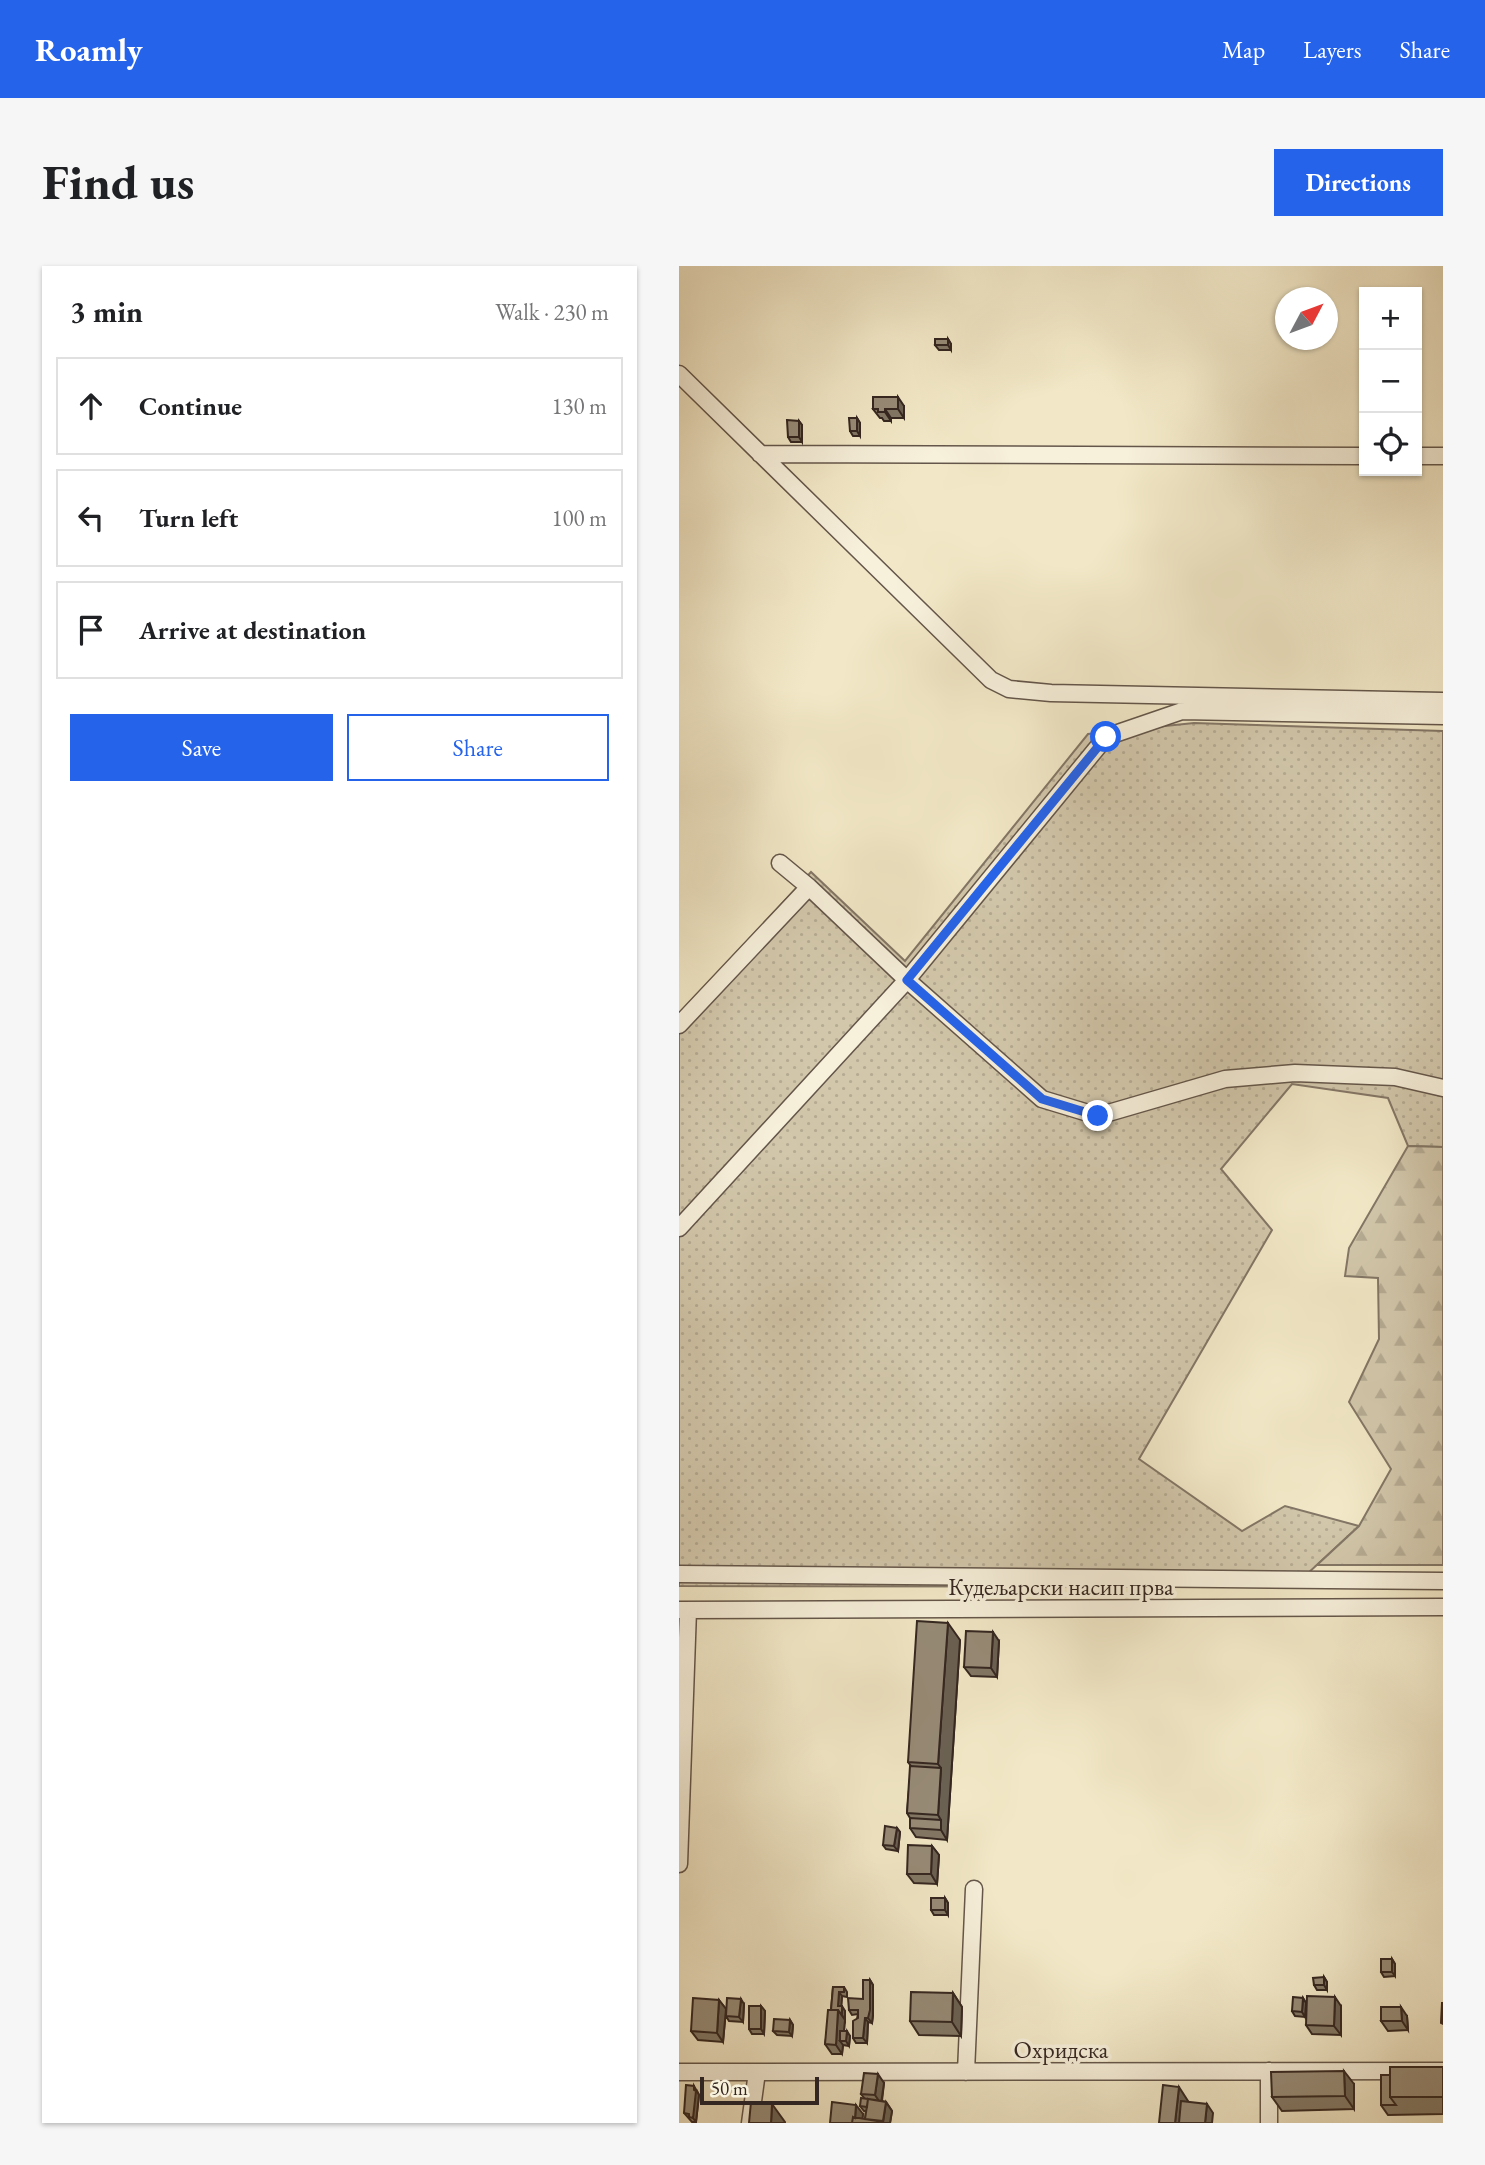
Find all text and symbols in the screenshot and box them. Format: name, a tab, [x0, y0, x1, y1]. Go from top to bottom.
text: Roamly	[35, 28, 143, 71]
text: Map	[1222, 34, 1265, 65]
text: Layers	[1303, 34, 1362, 65]
text: Share	[1400, 34, 1450, 65]
button: Directions	[1274, 149, 1443, 216]
text: Find us	[42, 150, 194, 214]
north arrow	[1275, 287, 1338, 350]
map controls	[1359, 287, 1422, 476]
button: +	[1359, 287, 1422, 350]
text: 3 min	[70, 292, 143, 331]
text: Walk · 230 m	[495, 297, 609, 327]
button: −	[1359, 350, 1422, 413]
icon: ahead	[72, 387, 110, 425]
text: Continue	[139, 389, 242, 423]
text: 130 m	[551, 391, 607, 421]
button: locate	[1359, 413, 1422, 476]
icon: left	[72, 499, 110, 537]
text: Turn left	[139, 501, 238, 535]
text: 100 m	[551, 503, 607, 533]
icon: arrive	[72, 611, 110, 649]
text: Arrive at destination	[139, 613, 366, 647]
button: Save	[70, 714, 333, 781]
button: Share	[347, 714, 609, 781]
route start	[1090, 721, 1121, 752]
route end	[1082, 1100, 1113, 1131]
street label: Кудељарски насип прва	[948, 1571, 1174, 1602]
street label: Охридска	[1014, 2034, 1109, 2065]
scale bar	[700, 2074, 819, 2106]
text: 50 m	[711, 2076, 748, 2101]

